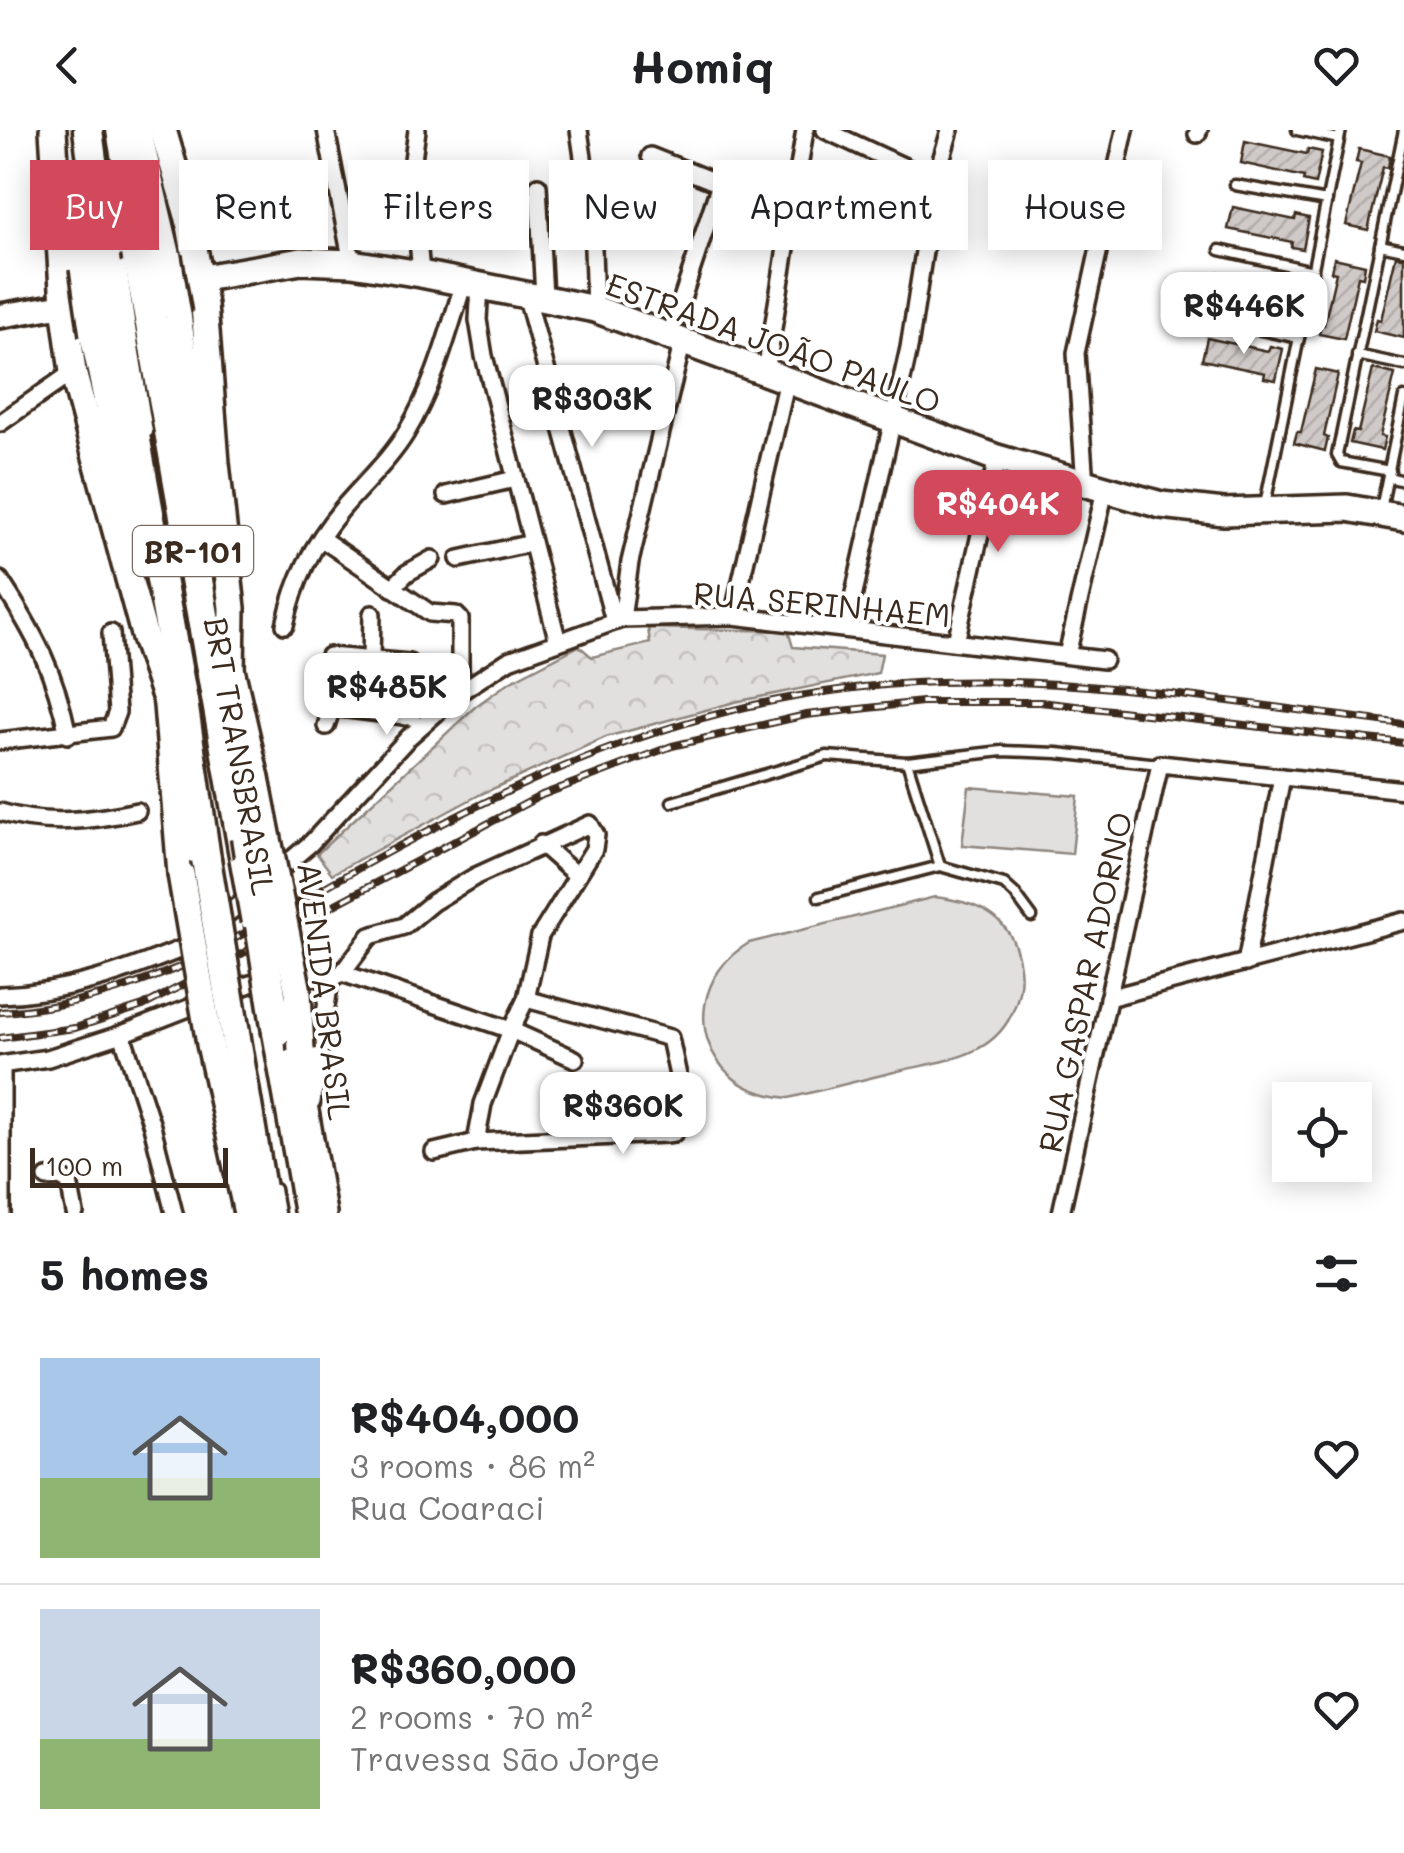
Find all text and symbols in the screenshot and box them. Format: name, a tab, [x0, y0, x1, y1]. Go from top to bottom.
text: Homiq	[630, 36, 774, 94]
icon: back	[40, 38, 95, 93]
icon: heart	[1309, 38, 1364, 93]
chip: Buy	[30, 160, 159, 250]
chip: Rent	[179, 160, 328, 250]
chip: Filters	[348, 160, 529, 250]
chip: New	[549, 160, 693, 250]
chip: Apartment	[713, 160, 968, 250]
chip: House	[988, 160, 1162, 250]
street label: ESTRADA JOÃO PAULO	[601, 262, 947, 422]
pin: R$446K	[1163, 272, 1325, 357]
text: R$446K	[1183, 283, 1305, 325]
pin: R$303K	[511, 365, 673, 450]
text: R$303K	[531, 376, 653, 418]
pin: R$404K	[917, 470, 1079, 555]
text: R$404K	[936, 481, 1060, 523]
road number: BR-101	[133, 526, 253, 576]
street label: RUA SERINHAEM	[692, 571, 952, 635]
street label: BRT TRANSBRASIL	[196, 614, 286, 899]
pin: R$485K	[306, 653, 468, 738]
text: R$485K	[326, 664, 448, 706]
street label: RUA GASPAR ADORNO	[1027, 808, 1141, 1156]
street label: AVENIDA BRASIL	[289, 860, 363, 1123]
pin: R$360K	[542, 1072, 704, 1157]
map controls	[1272, 1082, 1372, 1182]
button: locate	[1272, 1082, 1372, 1182]
text: R$360K	[562, 1083, 684, 1125]
scale bar	[30, 1143, 228, 1188]
text: 100 m	[45, 1147, 123, 1183]
text: 5 homes	[40, 1246, 209, 1301]
icon: filters	[1309, 1246, 1364, 1301]
text: R$404,000	[350, 1389, 579, 1444]
icon: home	[120, 1398, 240, 1518]
icon: heart	[1309, 1431, 1364, 1486]
text: 3 rooms · 86 m²	[350, 1444, 595, 1486]
text: Rua Coaraci	[350, 1486, 545, 1528]
text: R$360,000	[350, 1640, 577, 1695]
icon: home	[120, 1649, 240, 1769]
icon: heart	[1309, 1682, 1364, 1737]
text: 2 rooms · 70 m²	[350, 1695, 593, 1737]
text: Travessa Sāo Jorge	[350, 1737, 660, 1779]

